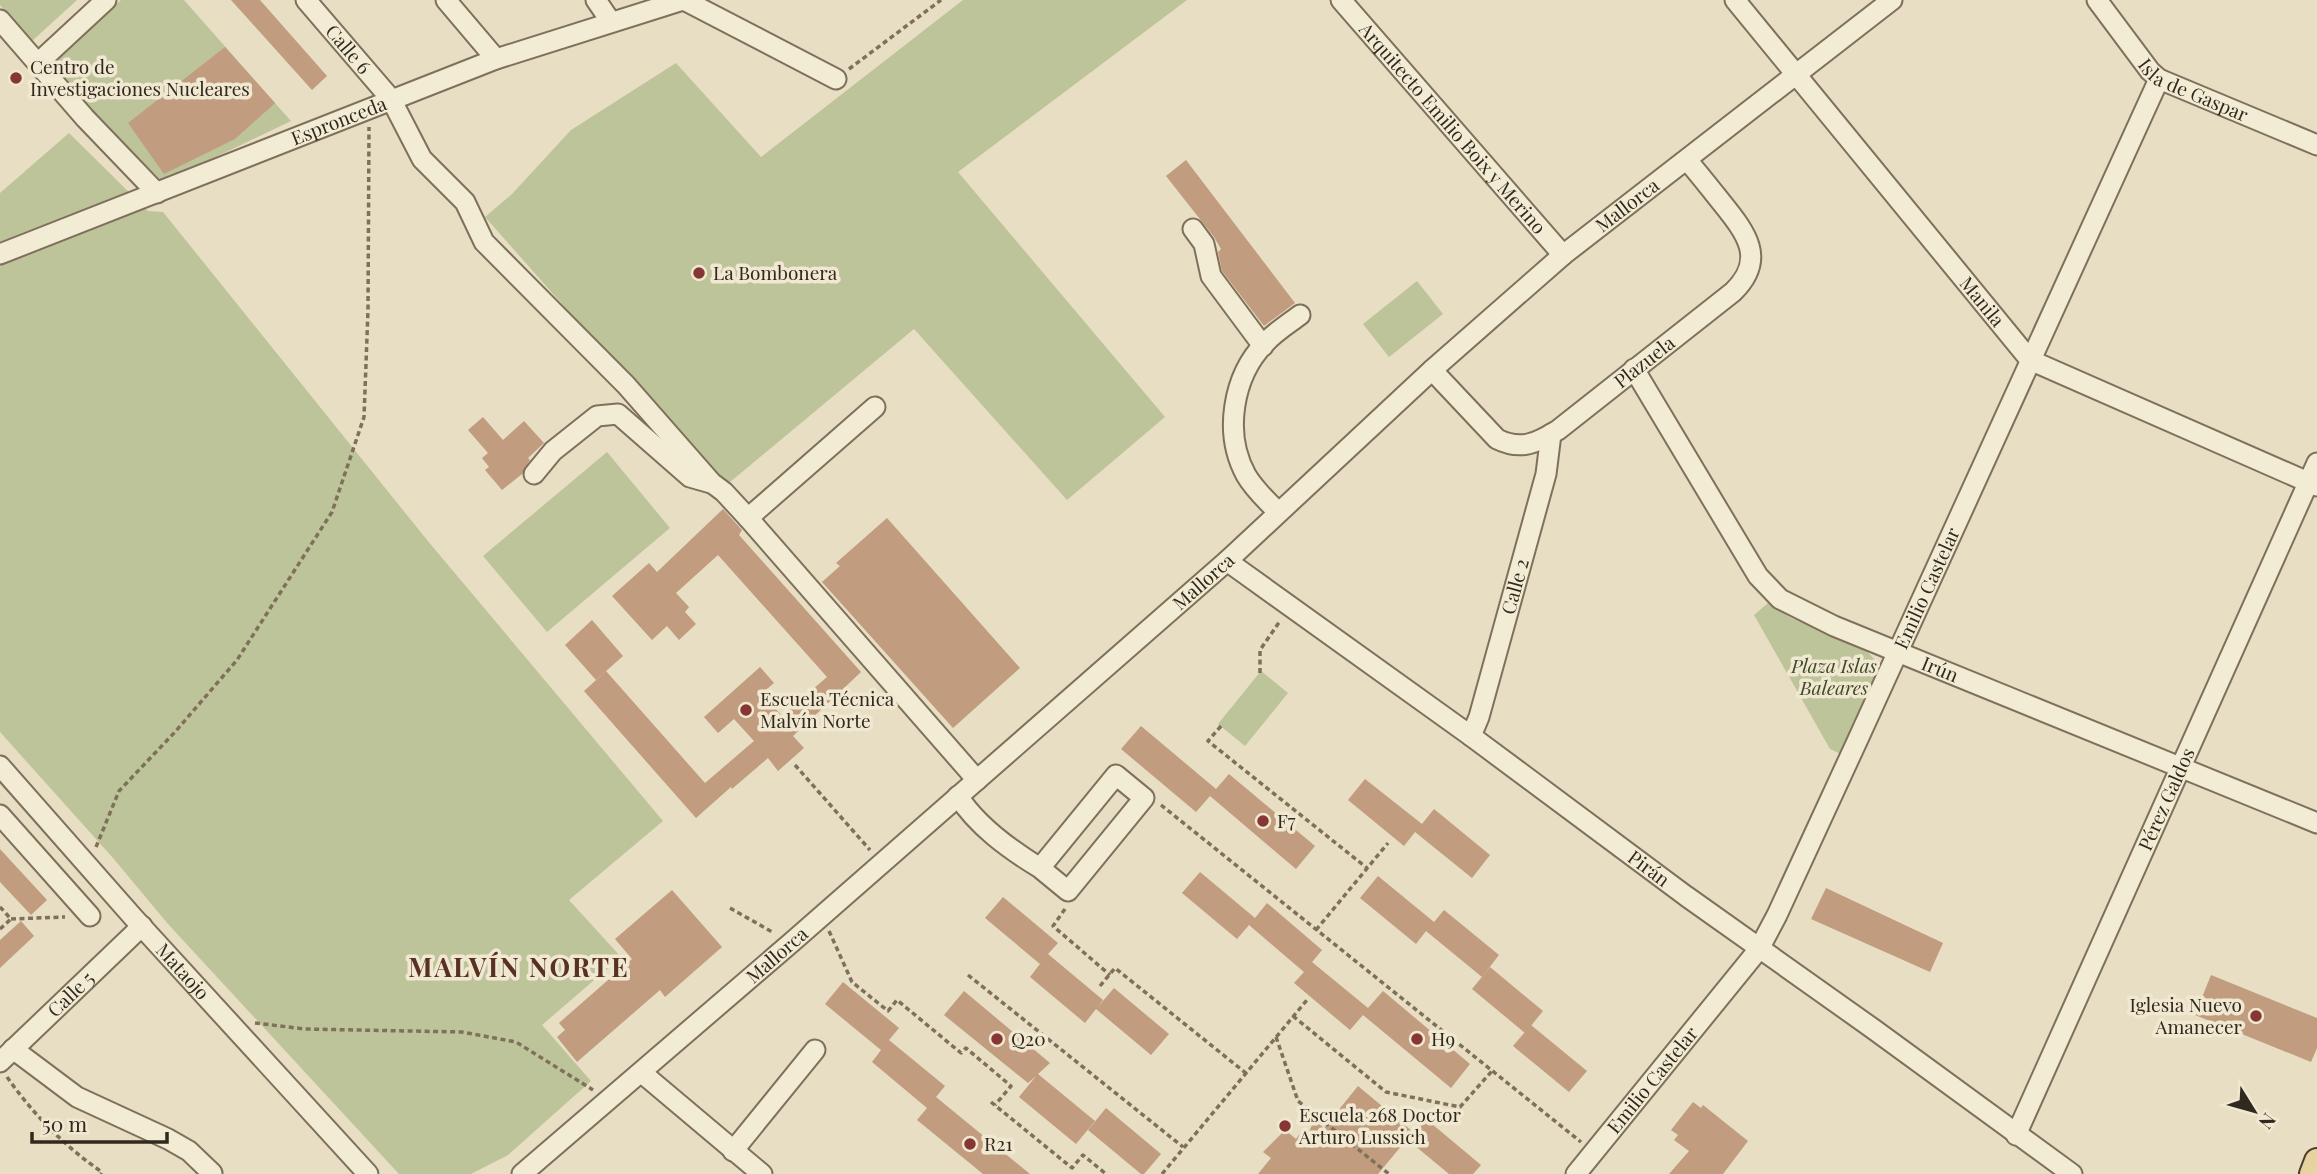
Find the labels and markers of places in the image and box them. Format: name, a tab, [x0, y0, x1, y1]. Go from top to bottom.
place label: Centro de Investigaciones Nucleares	[30, 53, 250, 101]
marker: Centro de Investigaciones Nucleares	[8, 70, 24, 86]
place label: La Bombonera	[713, 259, 838, 285]
marker: La Bombonera	[691, 265, 707, 281]
place label: Escuela Técnica Malvín Norte	[760, 685, 895, 733]
marker: Escuela Técnica Malvín Norte	[738, 702, 754, 718]
place label: F7	[1277, 807, 1296, 833]
marker: F7	[1255, 813, 1271, 829]
place label: Iglesia Nuevo Amanecer	[2130, 991, 2243, 1039]
marker: Iglesia Nuevo Amanecer	[2248, 1008, 2264, 1024]
place label: Q20	[1011, 1025, 1046, 1051]
place label: H9	[1431, 1025, 1455, 1051]
marker: Q20	[989, 1031, 1005, 1047]
marker: H9	[1409, 1031, 1425, 1047]
place label: Escuela 268 Doctor Arturo Lussich	[1298, 1101, 1461, 1149]
marker: Escuela 268 Doctor Arturo Lussich	[1277, 1118, 1293, 1134]
place label: R21	[984, 1130, 1012, 1156]
marker: R21	[962, 1136, 978, 1152]

